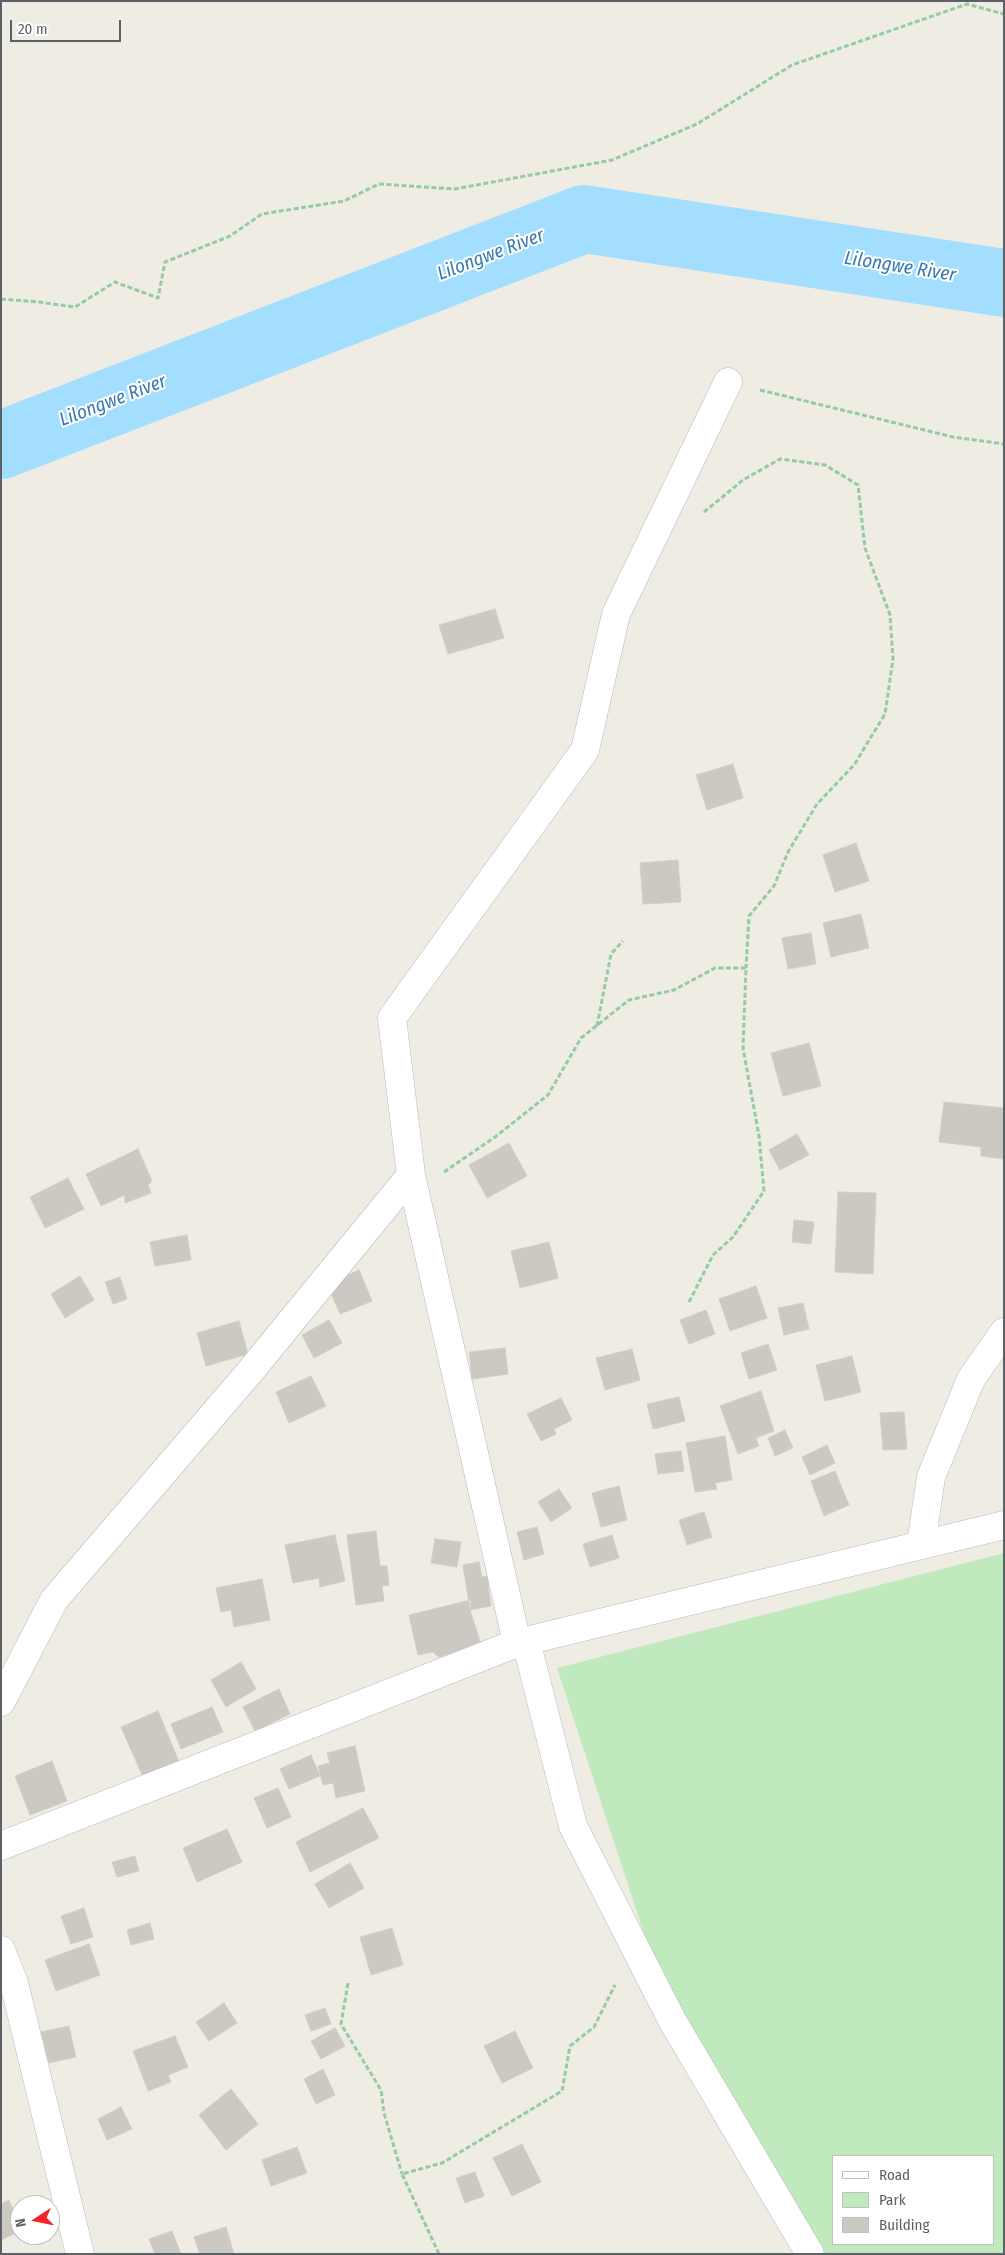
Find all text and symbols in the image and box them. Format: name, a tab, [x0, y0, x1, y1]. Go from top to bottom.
scale bar	[12, 10, 124, 42]
text: 20 m	[18, 20, 48, 38]
water label: Lilongwe River	[434, 224, 548, 286]
water label: Lilongwe River	[843, 247, 957, 287]
water label: Lilongwe River	[56, 370, 170, 432]
legend	[832, 2155, 995, 2245]
text: Road	[879, 2166, 910, 2184]
text: Park	[879, 2191, 906, 2209]
north arrow	[10, 2195, 60, 2245]
text: Building	[879, 2216, 930, 2234]
text: N	[12, 2217, 30, 2229]

